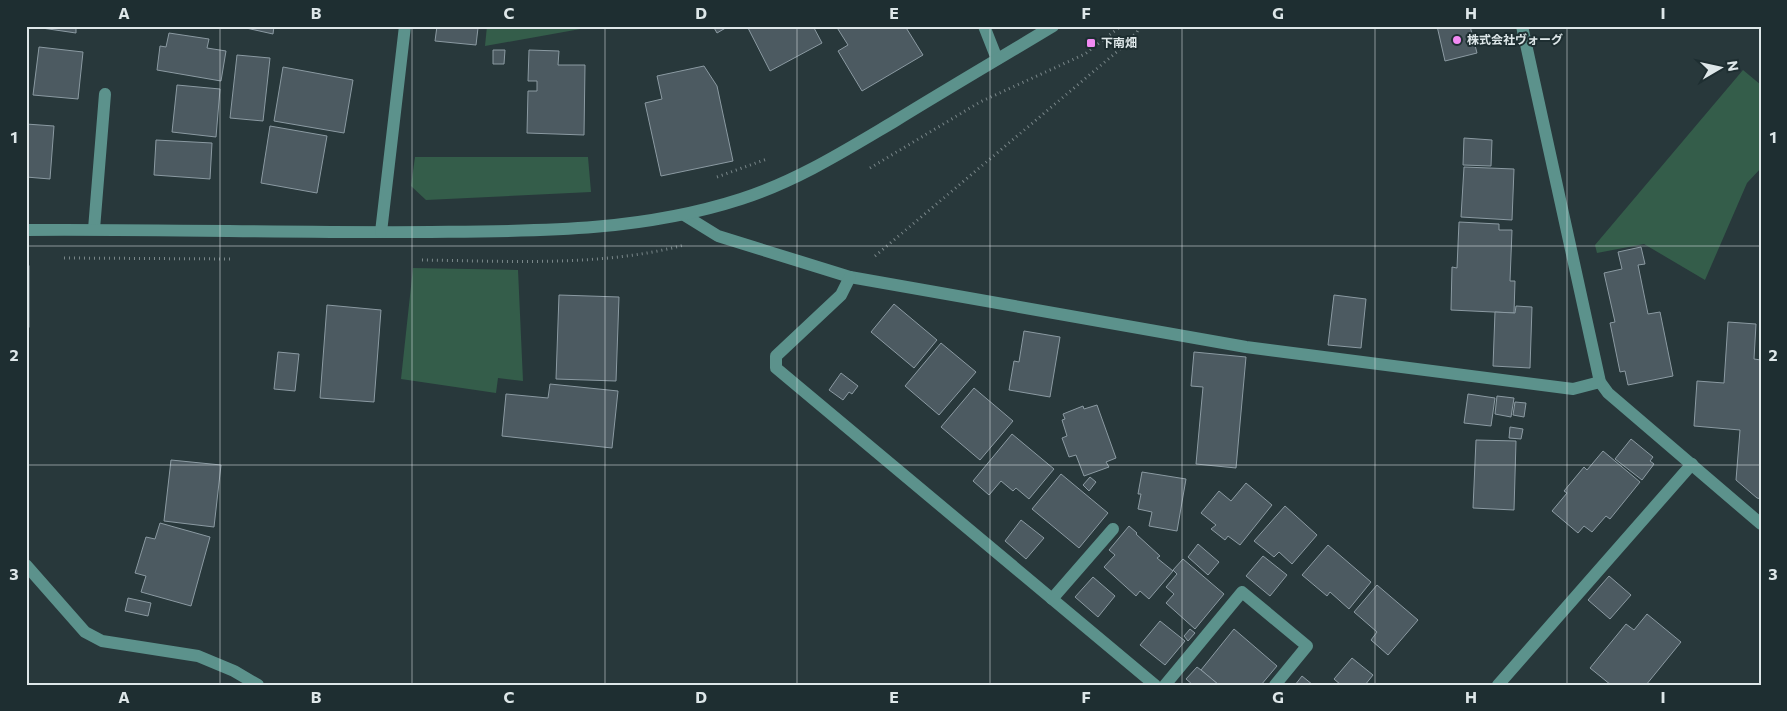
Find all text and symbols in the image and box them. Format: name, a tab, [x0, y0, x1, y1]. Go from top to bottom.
text: A	[118, 3, 130, 22]
text: B	[311, 3, 322, 22]
text: C	[504, 3, 515, 22]
text: D	[695, 3, 707, 22]
text: E	[889, 3, 899, 22]
text: F	[1081, 3, 1091, 22]
text: G	[1272, 3, 1284, 22]
text: H	[1465, 3, 1477, 22]
text: I	[1660, 3, 1666, 22]
place label: 株式会社ヴォーグ	[1467, 32, 1563, 46]
marker: 株式会社ヴォーグ	[1451, 34, 1463, 46]
place label: 下南畑	[1101, 35, 1137, 49]
marker: 下南畑	[1085, 37, 1097, 49]
north arrow	[1694, 42, 1744, 92]
text: N	[1724, 59, 1743, 72]
text: 1	[10, 127, 18, 146]
text: 1	[1769, 127, 1777, 146]
text: 2	[9, 345, 19, 364]
text: 2	[1768, 345, 1778, 364]
text: 3	[9, 564, 19, 583]
text: 3	[1768, 564, 1778, 583]
text: A	[118, 687, 130, 706]
text: B	[311, 687, 322, 706]
text: C	[504, 687, 515, 706]
text: D	[695, 687, 707, 706]
text: E	[889, 687, 899, 706]
text: F	[1081, 687, 1091, 706]
text: G	[1272, 687, 1284, 706]
text: H	[1465, 687, 1477, 706]
text: I	[1660, 687, 1666, 706]

